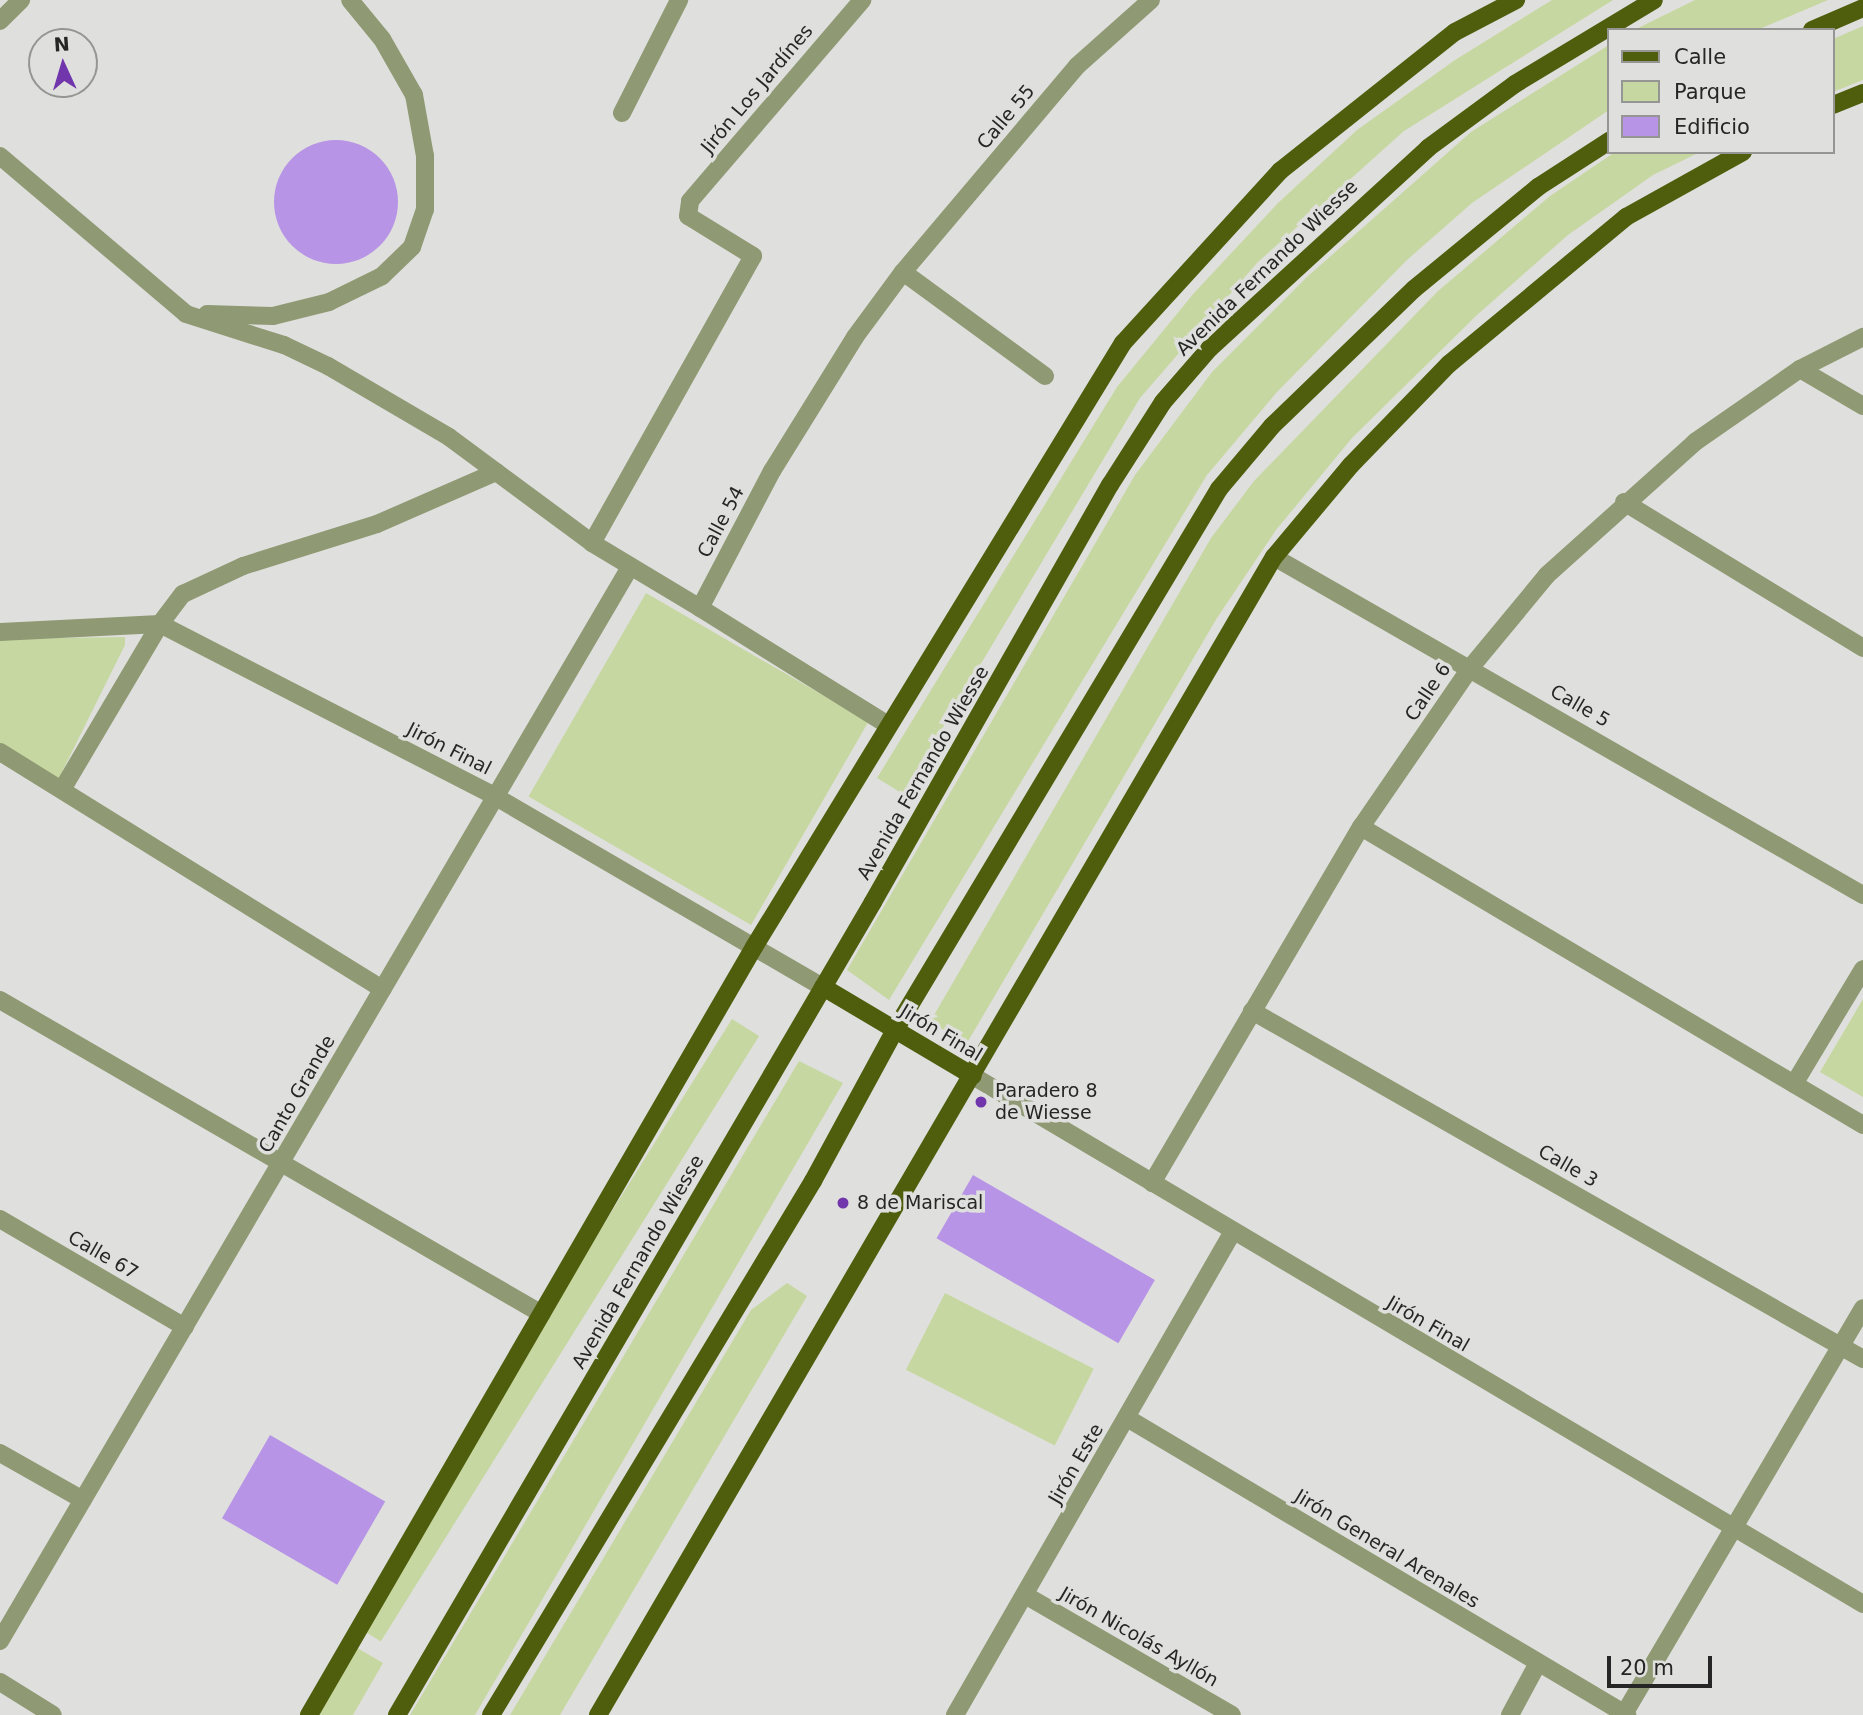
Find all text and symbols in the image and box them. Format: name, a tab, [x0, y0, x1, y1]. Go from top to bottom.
street label: Jirón Los Jardínes	[696, 20, 818, 158]
north arrow	[28, 28, 98, 98]
legend	[1608, 28, 1835, 154]
text: N	[53, 33, 70, 56]
text: Calle	[1674, 45, 1726, 69]
street label: Calle 55	[972, 80, 1040, 154]
text: Parque	[1674, 80, 1746, 104]
text: Edificio	[1674, 115, 1750, 139]
street label: Avenida Fernando Wiesse	[1172, 175, 1362, 361]
street label: Calle 54	[693, 482, 749, 562]
street label: Calle 6	[1400, 659, 1456, 725]
street label: Avenida Fernando Wiesse	[852, 662, 994, 884]
street label: Calle 5	[1546, 680, 1614, 732]
street label: Jirón Final	[403, 718, 495, 780]
street label: Jirón Final	[896, 1000, 986, 1066]
street label: Canto Grande	[254, 1031, 340, 1157]
place label: Paradero 8 de Wiesse	[995, 1080, 1098, 1124]
marker: Paradero 8 de Wiesse	[973, 1094, 989, 1110]
street label: Calle 3	[1534, 1140, 1602, 1192]
street label: Avenida Fernando Wiesse	[567, 1151, 709, 1373]
place label: 8 de Mariscal	[857, 1192, 983, 1214]
marker: 8 de Mariscal	[835, 1195, 851, 1211]
street label: Calle 67	[64, 1226, 142, 1284]
street label: Jirón Final	[1383, 1291, 1473, 1357]
street label: Jirón Este	[1044, 1420, 1108, 1508]
street label: Jirón General Arenales	[1290, 1485, 1484, 1613]
street label: Jirón Nicolás Ayllón	[1056, 1582, 1222, 1692]
scale bar	[1611, 1642, 1716, 1686]
text: 20 m	[1620, 1656, 1674, 1680]

